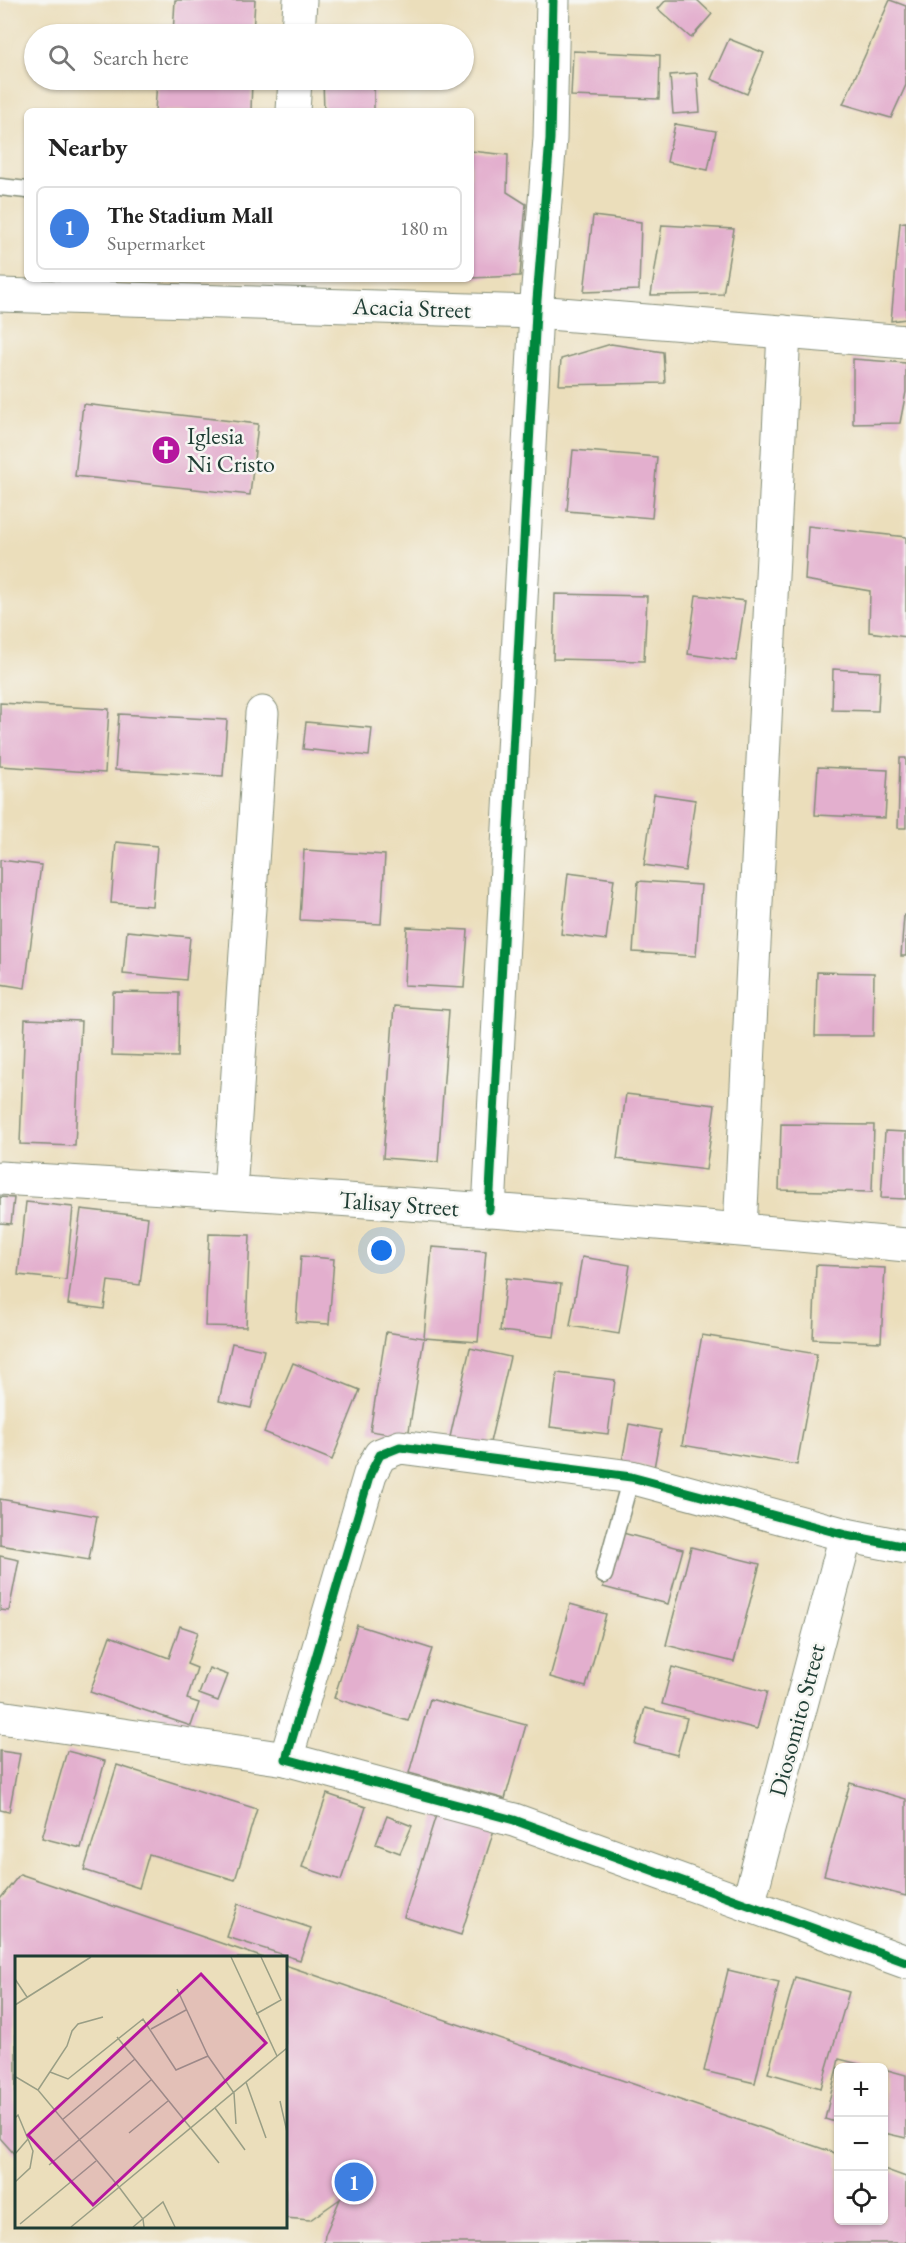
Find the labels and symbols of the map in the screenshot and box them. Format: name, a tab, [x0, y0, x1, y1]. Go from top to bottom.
street label: Acacia Street	[351, 290, 472, 325]
place label: Iglesia Ni Cristo	[187, 420, 275, 479]
church icon: Iglesia Ni Cristo	[150, 434, 182, 466]
street label: Talisay Street	[338, 1184, 460, 1223]
your location	[367, 1236, 396, 1265]
street label: Diosomito Street	[761, 1640, 832, 1800]
inset map	[15, 1956, 286, 2228]
pin: 1	[334, 2160, 374, 2204]

